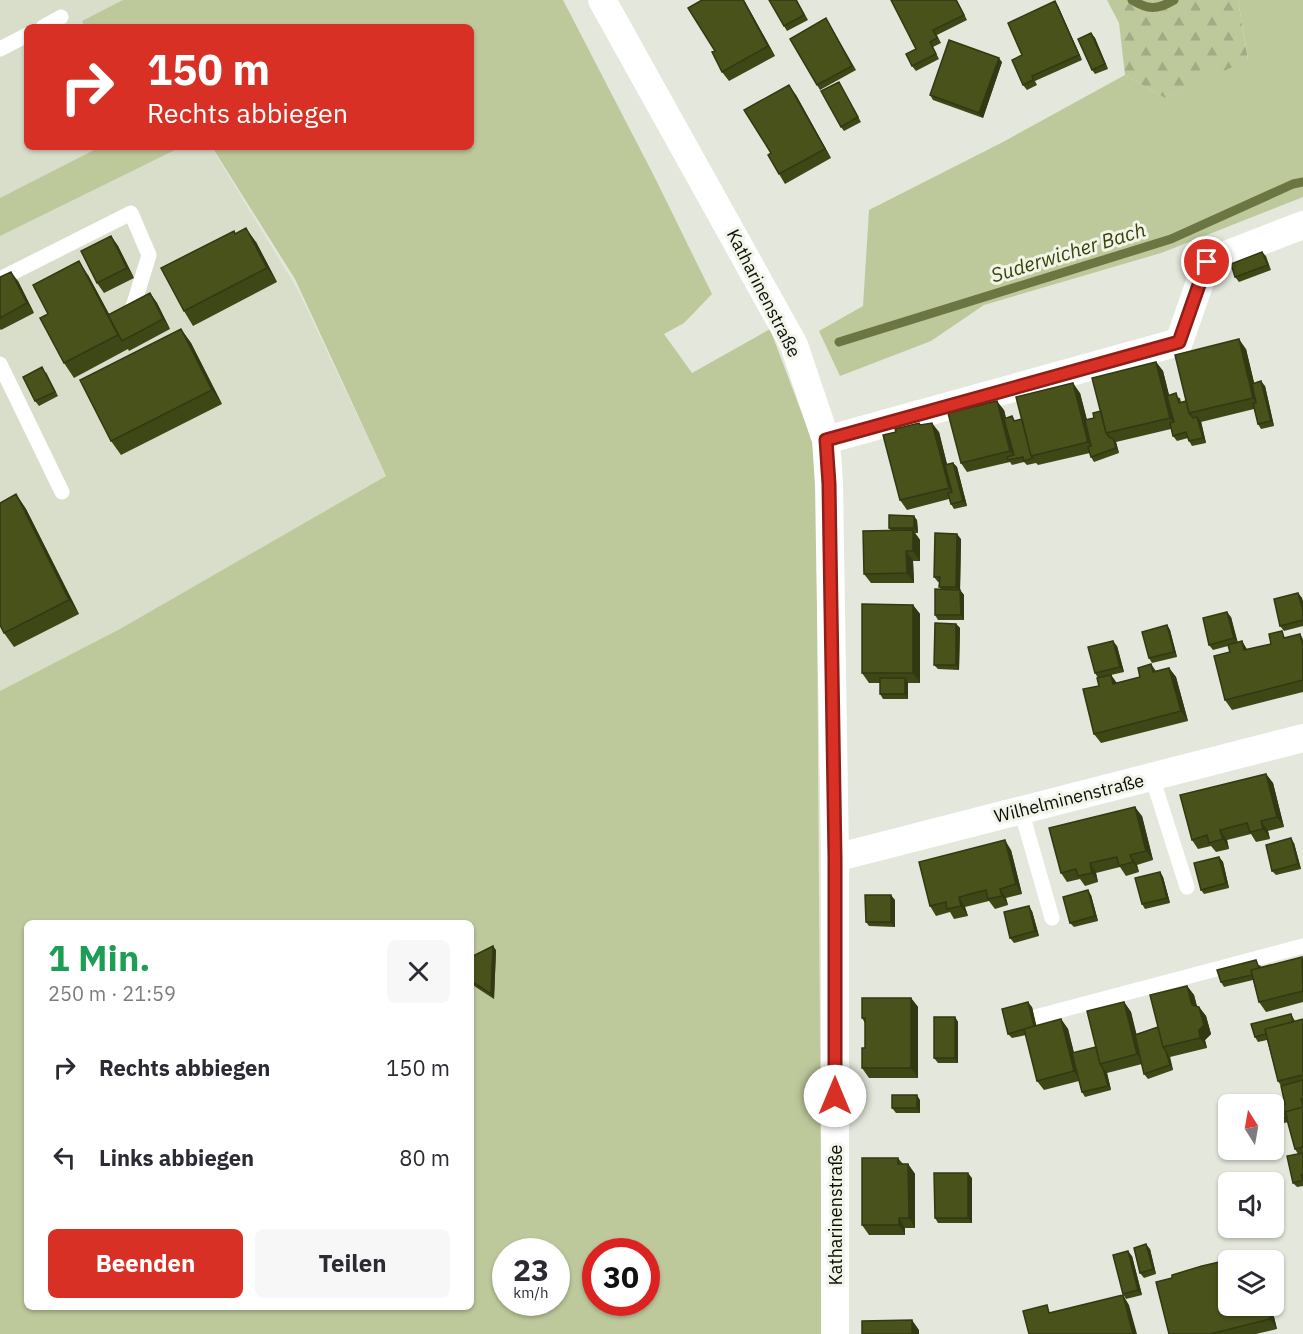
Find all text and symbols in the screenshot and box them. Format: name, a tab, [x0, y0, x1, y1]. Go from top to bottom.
text: 150 m	[147, 42, 270, 97]
icon: right	[48, 48, 126, 126]
text: Rechts abbiegen	[147, 95, 348, 130]
water label: Suderwicher Bach	[987, 216, 1149, 288]
street label: Katharinenstraße	[722, 225, 806, 361]
pin	[1181, 236, 1232, 287]
icon: arrive	[1190, 245, 1223, 278]
street label: Wilhelminenstraße	[992, 768, 1146, 828]
text: 1 Min.	[48, 934, 151, 981]
button: close	[387, 940, 450, 1003]
text: 250 m · 21:59	[48, 980, 176, 1007]
icon: right	[48, 1051, 81, 1084]
text: Rechts abbiegen	[99, 1053, 270, 1082]
text: 150 m	[386, 1053, 450, 1082]
position arrow	[803, 1064, 867, 1128]
north arrow	[1218, 1094, 1284, 1160]
map controls	[1218, 1094, 1284, 1316]
icon: left	[48, 1141, 81, 1174]
text: Links abbiegen	[99, 1143, 254, 1172]
text: 80 m	[399, 1143, 450, 1172]
street label: Katharinenstraße	[824, 1144, 847, 1285]
button: sound	[1218, 1172, 1284, 1238]
button: Beenden	[48, 1229, 243, 1298]
button: Teilen	[255, 1229, 450, 1298]
speed limit sign: 30	[582, 1238, 660, 1316]
text: 23	[513, 1250, 549, 1289]
button: layers	[1218, 1250, 1284, 1316]
text: km/h	[513, 1283, 549, 1302]

